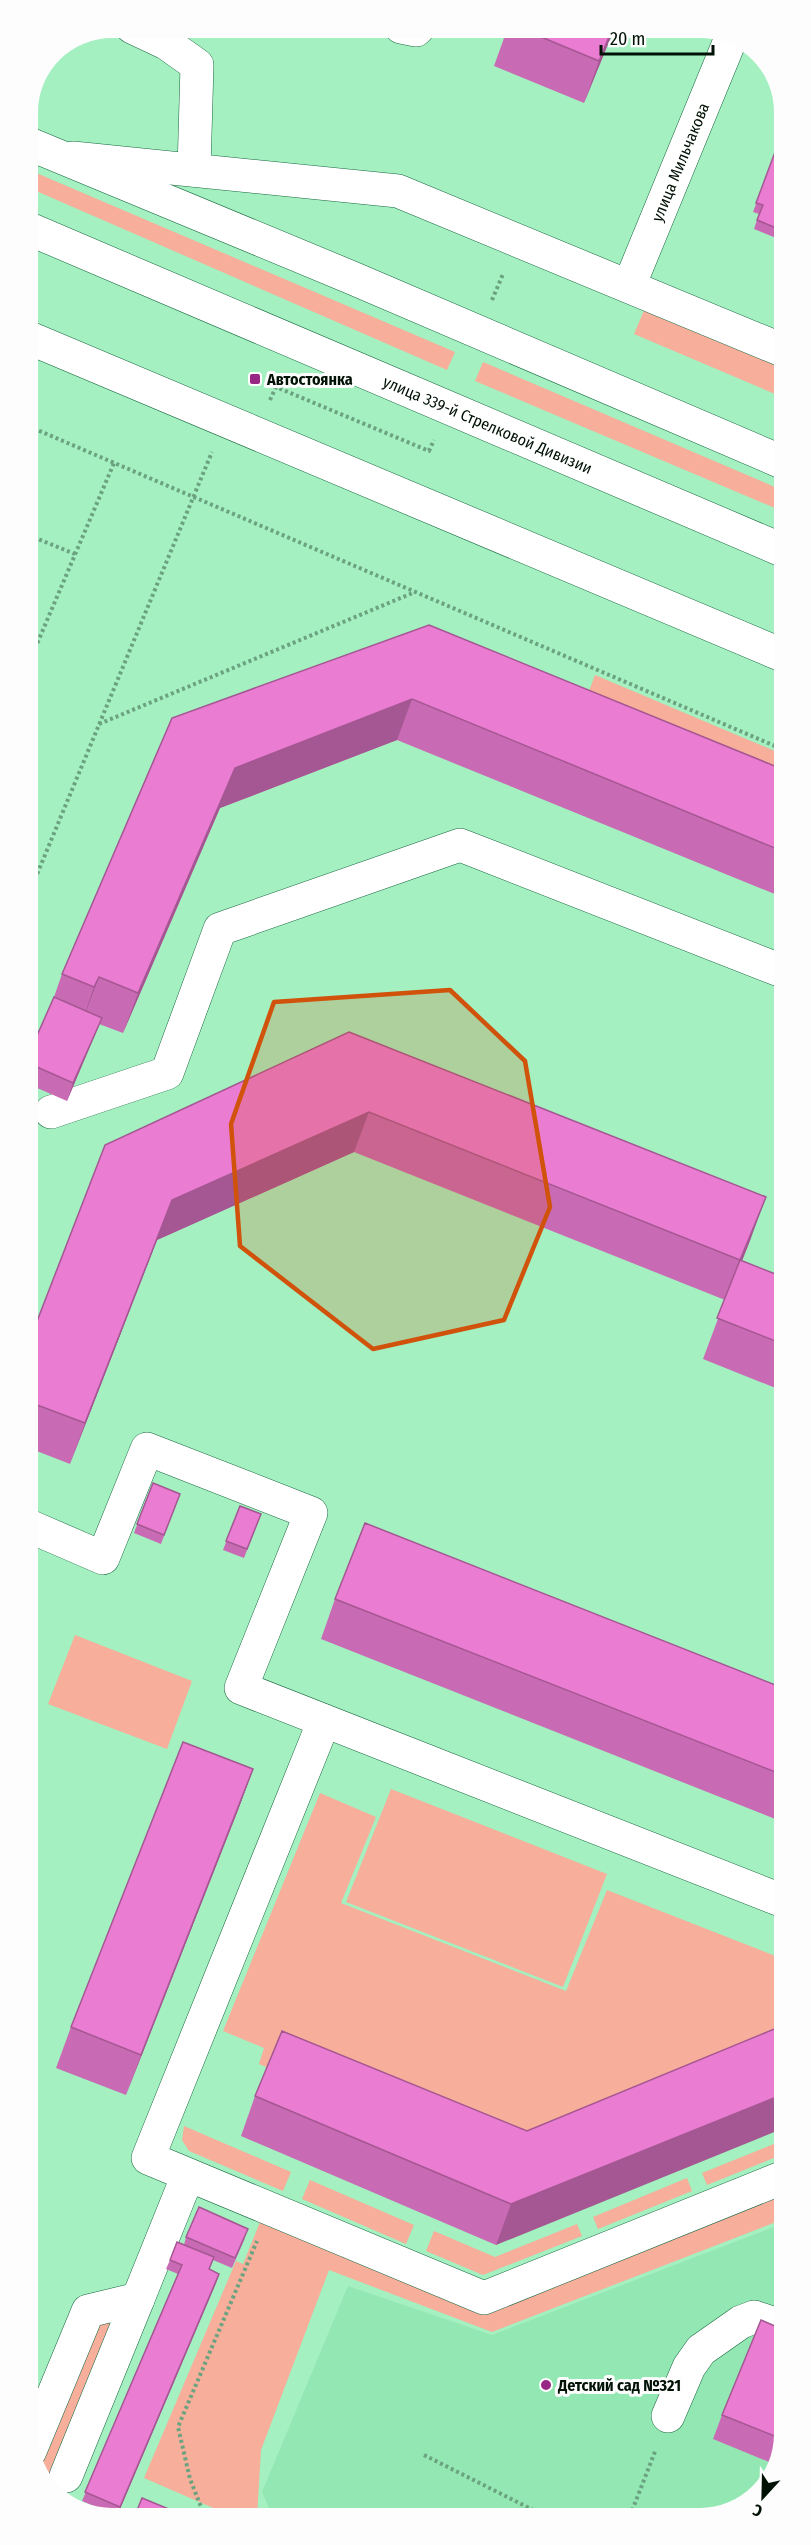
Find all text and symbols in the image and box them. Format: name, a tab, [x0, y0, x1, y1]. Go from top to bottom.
scale bar	[601, 18, 714, 56]
text: 20 m	[610, 28, 645, 50]
street label: улица Мильчакова	[648, 100, 713, 224]
place label: Автостоянка	[266, 370, 353, 389]
marker: Автостоянка	[248, 372, 262, 386]
street label: улица 339-й Стрелковой Дивизии	[380, 372, 595, 478]
place label: Детский сад №321	[557, 2376, 681, 2395]
marker: Детский сад №321	[539, 2378, 553, 2392]
north arrow	[733, 2467, 793, 2527]
text: С	[750, 2500, 765, 2521]

